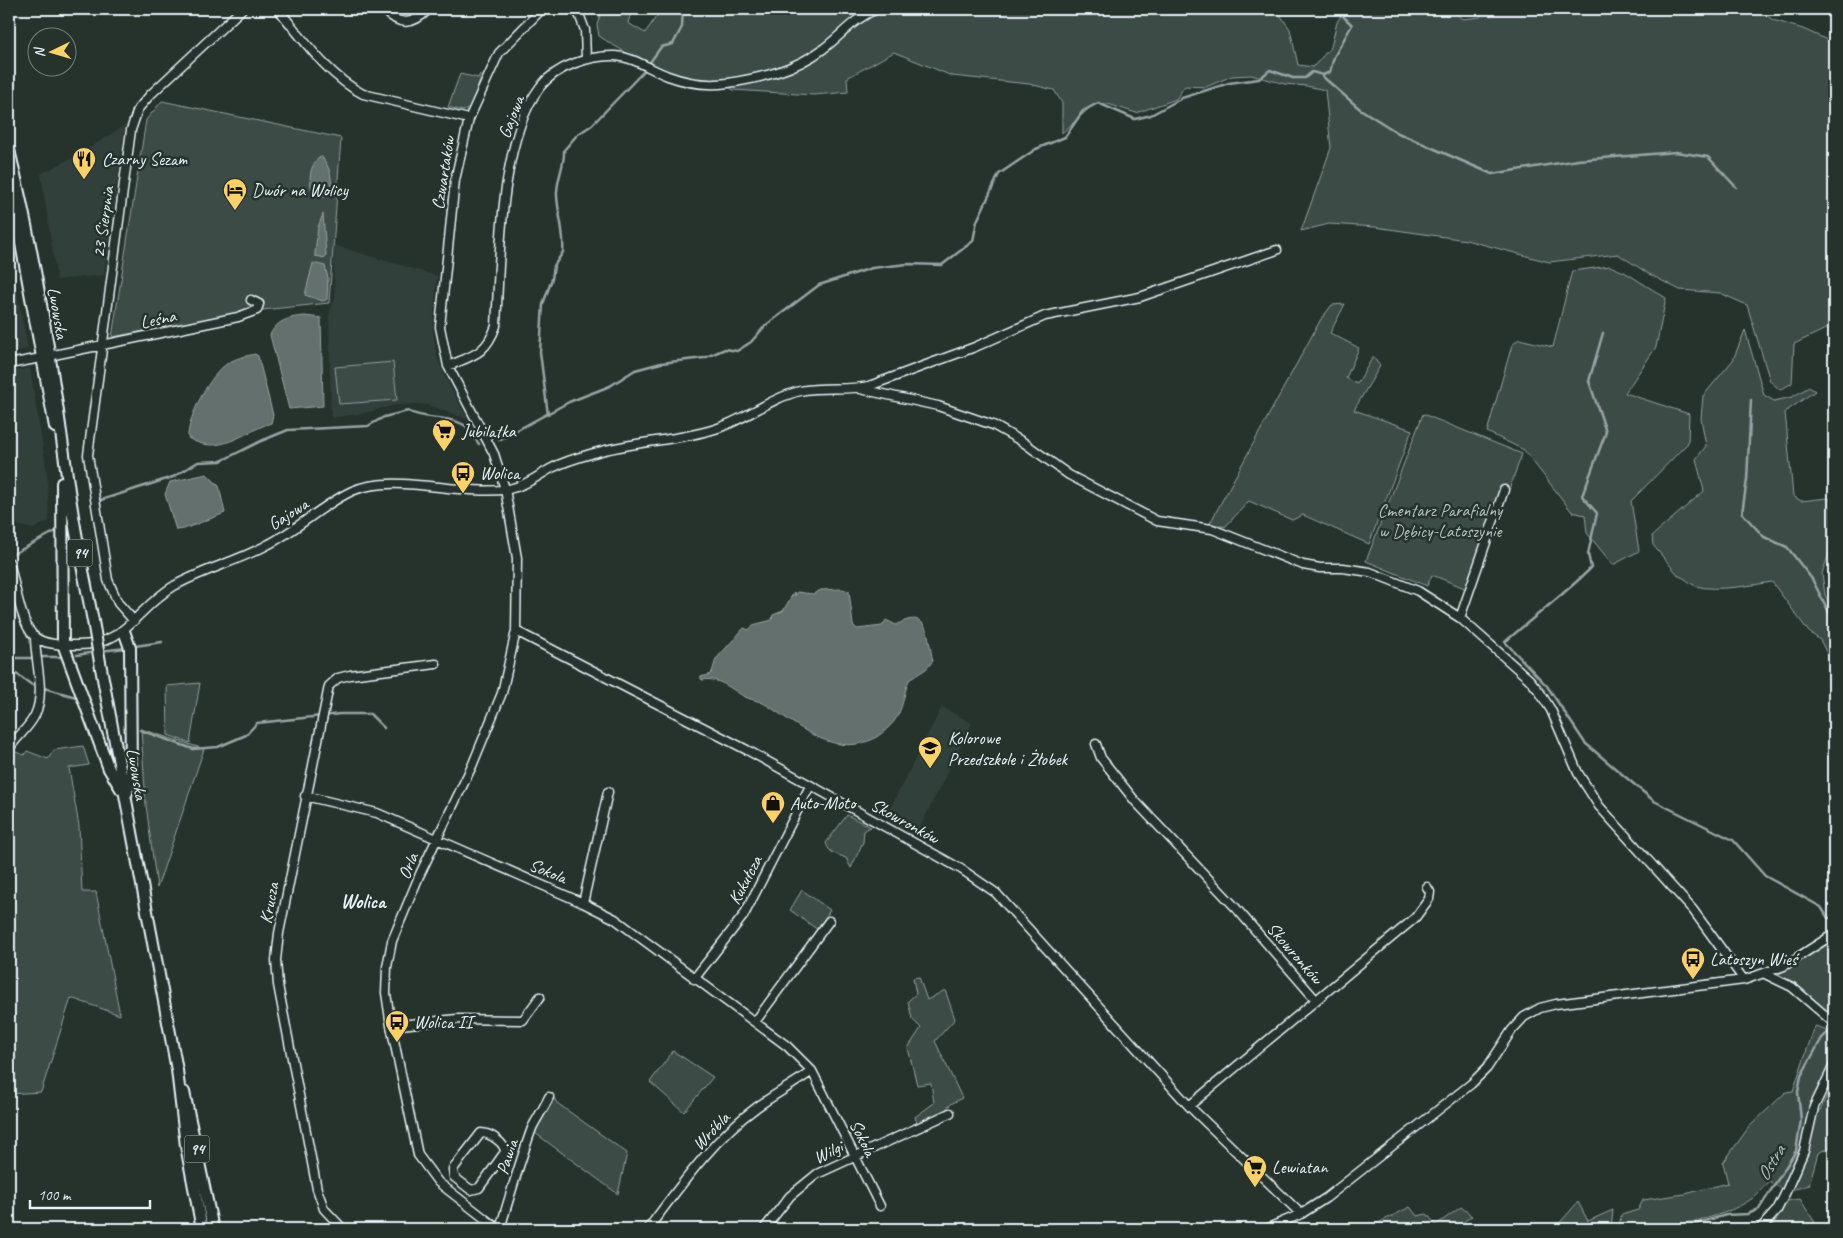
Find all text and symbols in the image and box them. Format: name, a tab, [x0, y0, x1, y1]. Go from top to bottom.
north arrow	[28, 28, 78, 78]
text: N	[30, 46, 48, 58]
street label: Gajowa	[493, 91, 530, 141]
street label: Czwartaków	[426, 133, 460, 211]
restaurant icon: Czarny Sezam	[71, 146, 97, 180]
place label: Czarny Sezam	[102, 148, 188, 170]
hotel icon: Dwór na Wolicy	[222, 177, 248, 211]
place label: Dwór na Wolicy	[252, 179, 350, 201]
street label: 23 Sierpnia	[87, 184, 119, 259]
street label: Lwowska	[43, 286, 74, 342]
street label: Leśna	[138, 304, 179, 333]
supermarket icon: Jubilatka	[431, 418, 457, 452]
place label: Jubilatka	[461, 420, 517, 442]
bus stop icon: Wolica	[450, 460, 476, 494]
place label: Wolica	[480, 462, 521, 484]
street label: Gajowa	[264, 492, 314, 535]
park label: Cmentarz Parafialny w Dębicy-Latoszynie	[1378, 499, 1504, 542]
road number: 94	[68, 540, 92, 566]
place label: Kolorowe Przedszkole i Żłobek	[948, 727, 1069, 770]
school or university icon: Kolorowe Przedszkole i Żłobek	[917, 735, 943, 769]
street label: Lwowska	[122, 747, 153, 803]
shop icon: Auto-Moto	[760, 790, 786, 824]
place label: Auto-Moto	[790, 792, 857, 814]
street label: Skowronków	[867, 793, 944, 849]
street label: Orla	[393, 849, 424, 882]
street label: Kukułcza	[723, 851, 767, 908]
street label: Sokola	[526, 853, 571, 889]
street label: Krucza	[254, 879, 284, 925]
district label: Wolica	[341, 889, 387, 914]
street label: Skowronków	[1262, 918, 1329, 990]
bus stop icon: Latoszyn Wieś	[1680, 946, 1706, 980]
place label: Latoszyn Wieś	[1710, 948, 1800, 970]
bus stop icon: Wolica II	[384, 1009, 410, 1043]
place label: Wolica II	[414, 1011, 476, 1033]
street label: Wróbla	[688, 1107, 735, 1155]
street label: Sokola	[845, 1116, 882, 1161]
street label: Wilgi	[810, 1134, 849, 1168]
street label: Pawia	[491, 1135, 523, 1177]
road number: 94	[184, 1136, 210, 1162]
water label: Ostra	[1751, 1139, 1792, 1185]
supermarket icon: Lewiatan	[1242, 1154, 1268, 1188]
place label: Lewiatan	[1272, 1156, 1328, 1178]
scale bar	[30, 1178, 150, 1210]
text: 100 m	[38, 1186, 72, 1205]

